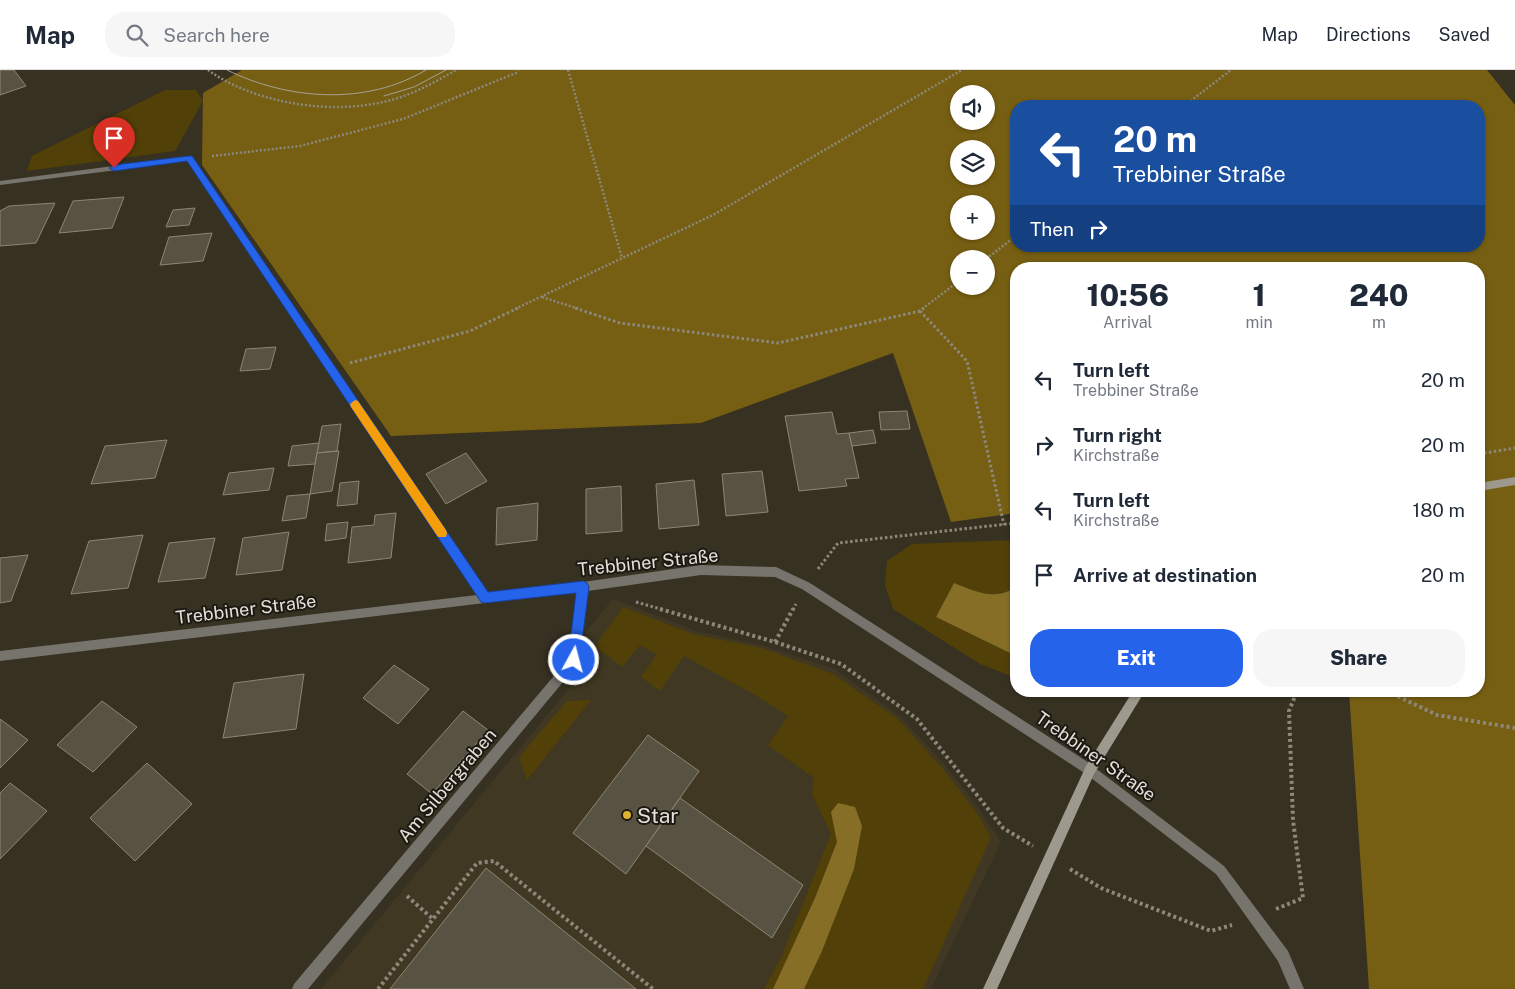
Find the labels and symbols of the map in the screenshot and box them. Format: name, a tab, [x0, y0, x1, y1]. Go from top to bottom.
pin	[93, 117, 135, 168]
street label: Trebbiner Straße	[577, 544, 719, 580]
street label: Trebbiner Straße	[175, 590, 317, 628]
position arrow	[547, 633, 599, 685]
street label: Trebbiner Straße	[1032, 707, 1160, 805]
street label: Am Silbergraben	[393, 724, 501, 846]
place label: Star	[637, 803, 679, 828]
marker: Star	[621, 809, 633, 821]

